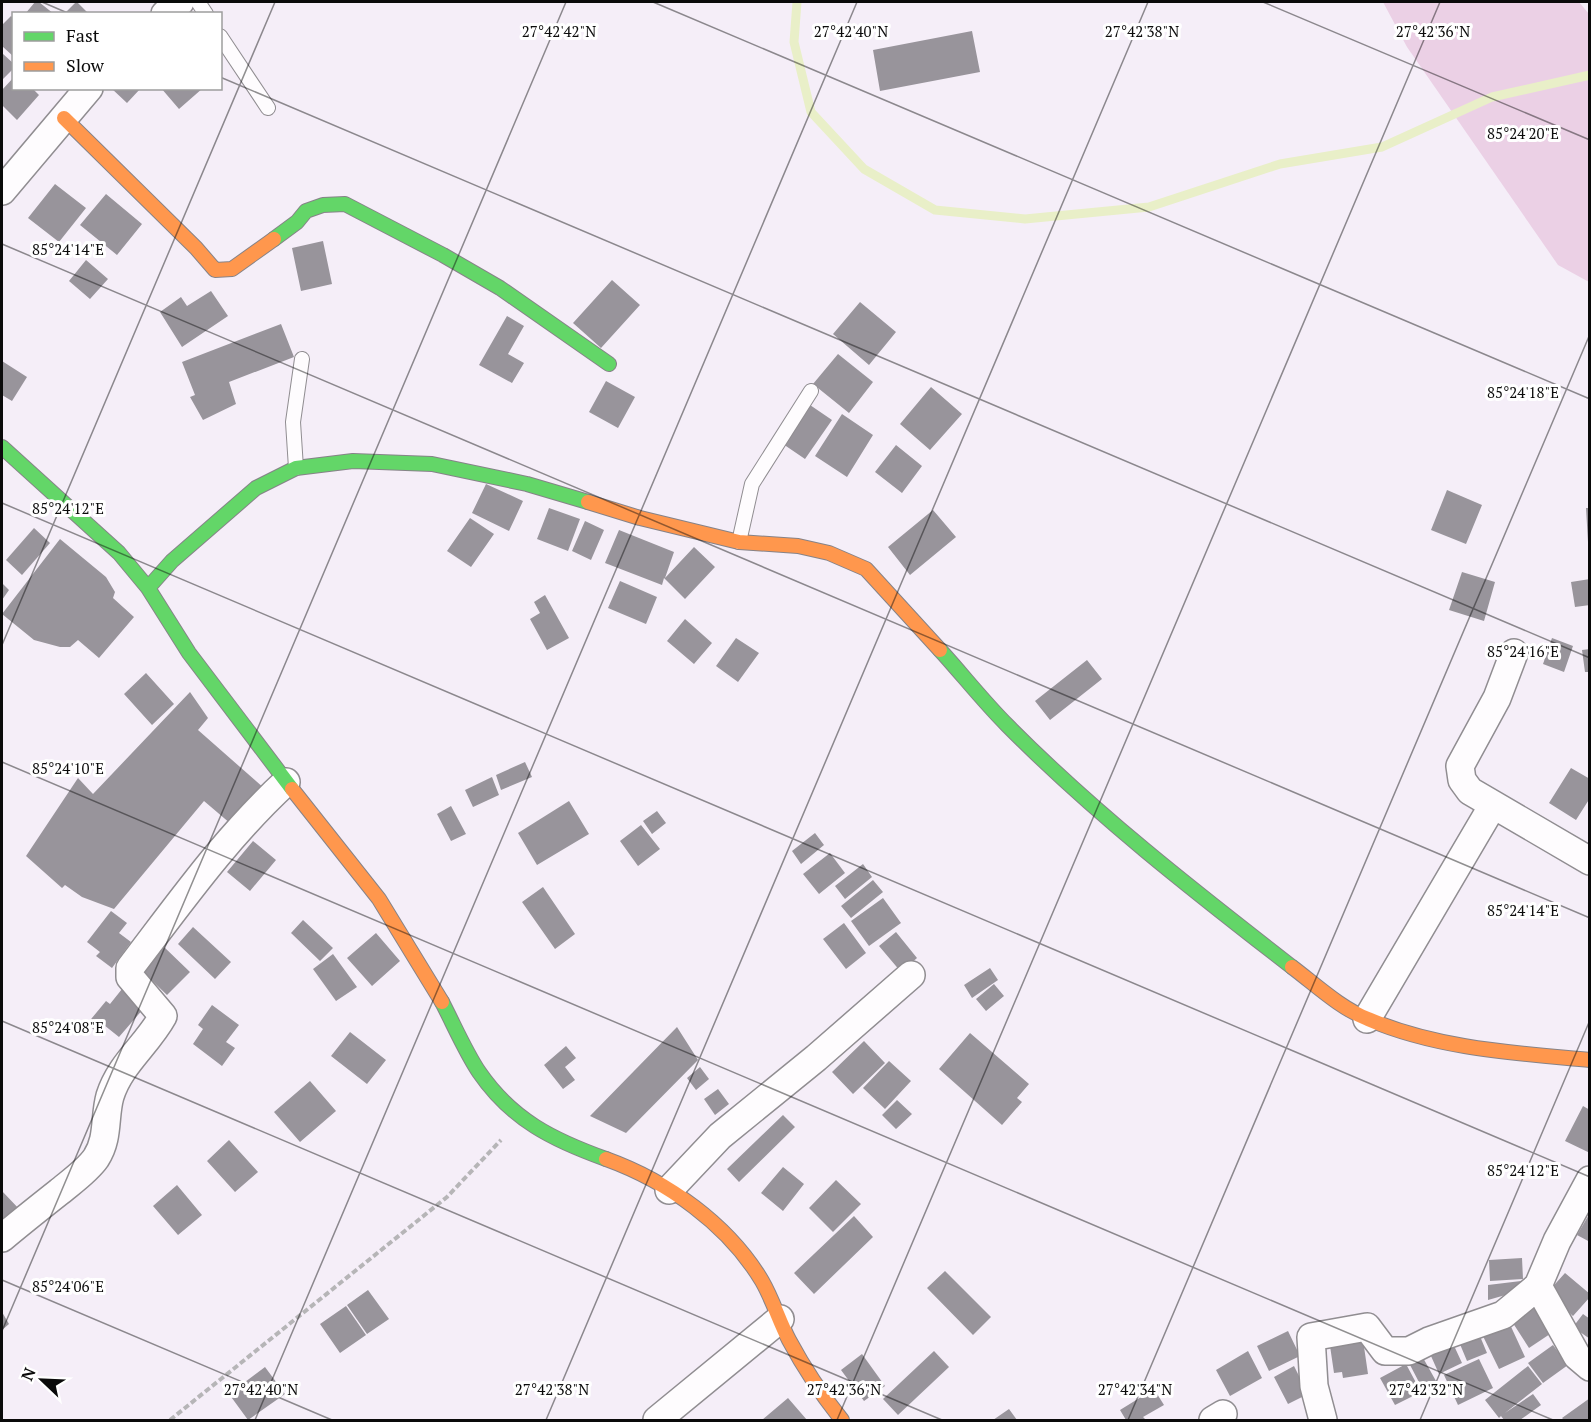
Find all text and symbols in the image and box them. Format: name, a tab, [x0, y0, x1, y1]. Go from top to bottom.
legend	[12, 12, 222, 90]
text: 27°42'42"N	[522, 21, 596, 41]
text: 27°42'40"N	[814, 21, 888, 41]
text: 27°42'38"N	[1105, 21, 1179, 41]
text: 27°42'36"N	[1396, 21, 1470, 41]
text: Fast	[66, 23, 100, 47]
text: Slow	[66, 53, 105, 77]
text: 85°24'20"E	[1487, 123, 1559, 143]
text: 85°24'14"E	[32, 239, 104, 259]
text: 85°24'18"E	[1487, 382, 1559, 402]
text: 85°24'12"E	[32, 498, 104, 518]
text: 85°24'16"E	[1487, 641, 1559, 661]
text: 85°24'10"E	[32, 758, 104, 778]
text: 85°24'14"E	[1487, 900, 1559, 920]
text: 85°24'08"E	[32, 1017, 104, 1037]
text: 85°24'12"E	[1487, 1160, 1559, 1180]
text: 85°24'06"E	[32, 1276, 104, 1296]
north arrow	[12, 1350, 72, 1410]
text: N	[16, 1364, 41, 1384]
text: 27°42'40"N	[224, 1379, 298, 1399]
text: 27°42'38"N	[515, 1379, 589, 1399]
text: 27°42'36"N	[807, 1379, 881, 1399]
text: 27°42'34"N	[1098, 1379, 1172, 1399]
text: 27°42'32"N	[1389, 1379, 1463, 1399]

